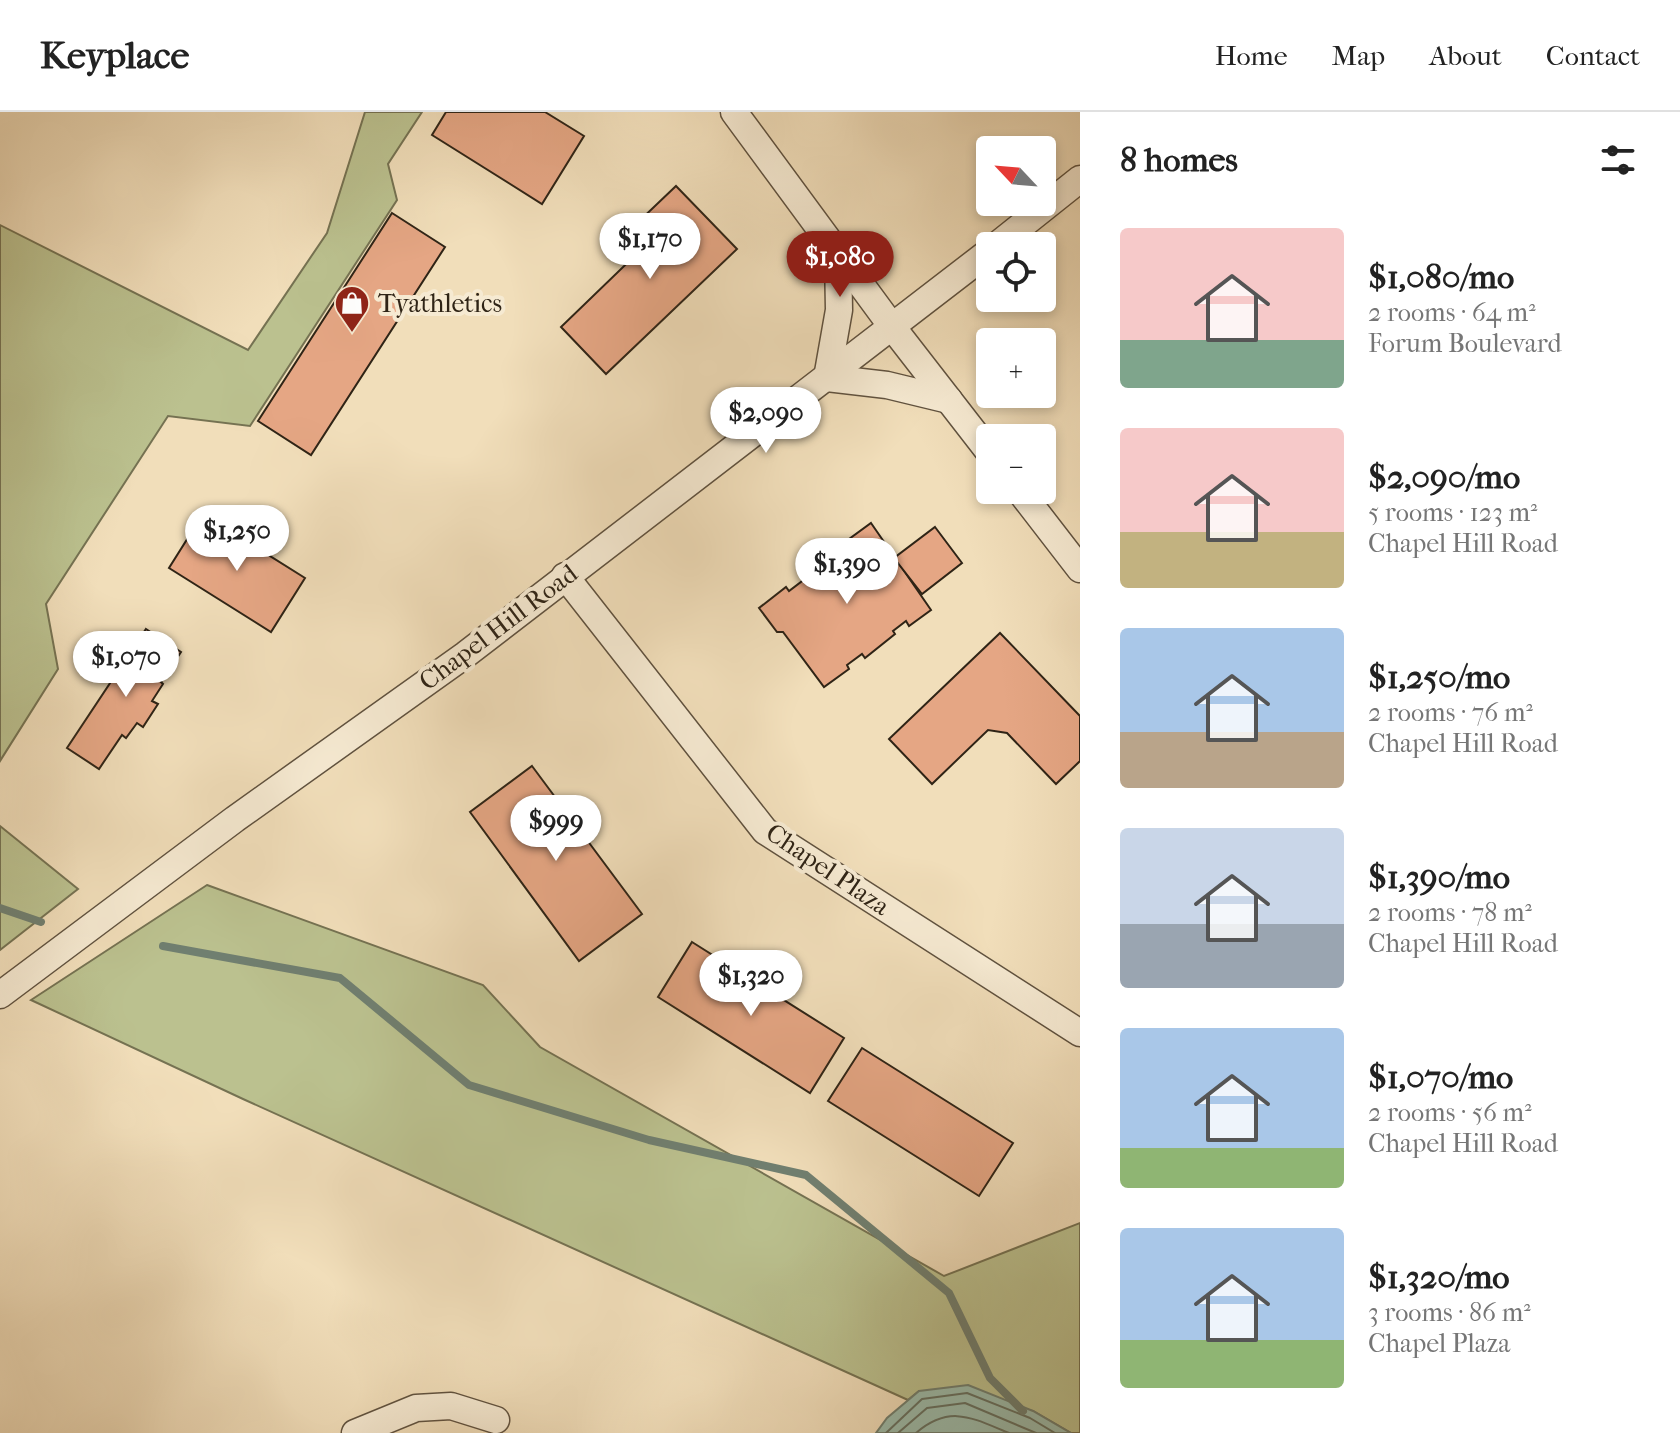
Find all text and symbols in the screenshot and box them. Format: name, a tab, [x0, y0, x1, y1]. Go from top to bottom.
text: Keyplace	[40, 33, 189, 78]
text: Home	[1215, 39, 1288, 72]
text: Map	[1332, 39, 1385, 72]
text: About	[1429, 39, 1502, 72]
text: Contact	[1546, 39, 1640, 72]
north arrow	[976, 136, 1056, 216]
map controls	[976, 136, 1056, 504]
icon: filters	[1596, 138, 1640, 182]
text: 8 homes	[1120, 140, 1238, 180]
pin: $1,170	[585, 213, 715, 281]
text: $1,170	[617, 223, 683, 254]
pin: $1,080	[775, 231, 905, 299]
button: locate	[976, 232, 1056, 312]
text: $1,080	[805, 241, 875, 272]
text: $1,080/mo	[1368, 257, 1514, 297]
icon: home	[1184, 260, 1280, 356]
shop icon: Tyathletics	[333, 284, 371, 334]
place label: Tyathletics	[378, 288, 502, 319]
text: 2 rooms · 64 m²	[1368, 297, 1536, 328]
button: +	[976, 328, 1056, 408]
text: Forum Boulevard	[1368, 328, 1562, 359]
pin: $2,090	[701, 387, 831, 455]
text: $2,090	[728, 397, 804, 428]
button: −	[976, 424, 1056, 504]
text: $2,090/mo	[1368, 457, 1520, 497]
icon: home	[1184, 460, 1280, 556]
text: 5 rooms · 123 m²	[1368, 497, 1537, 528]
pin: $1,250	[172, 505, 302, 573]
text: $1,250	[203, 515, 271, 546]
text: Chapel Hill Road	[1368, 528, 1558, 559]
pin: $1,390	[782, 538, 912, 606]
text: $1,390	[813, 548, 881, 579]
street label: Chapel Hill Road	[413, 557, 584, 697]
pin: $1,070	[61, 631, 191, 699]
text: $1,070	[91, 641, 161, 672]
text: $1,250/mo	[1368, 657, 1510, 697]
icon: home	[1184, 660, 1280, 756]
text: 2 rooms · 76 m²	[1368, 697, 1533, 728]
text: Chapel Hill Road	[1368, 728, 1558, 759]
pin: $999	[509, 795, 603, 863]
text: $999	[528, 805, 584, 836]
street label: Chapel Plaza	[760, 817, 896, 923]
text: $1,390/mo	[1368, 857, 1510, 897]
icon: home	[1184, 860, 1280, 956]
text: 2 rooms · 78 m²	[1368, 897, 1532, 928]
text: Chapel Hill Road	[1368, 928, 1558, 959]
pin: $1,320	[686, 950, 816, 1018]
text: $1,320	[717, 960, 785, 991]
text: $1,070/mo	[1368, 1057, 1513, 1097]
icon: home	[1184, 1060, 1280, 1156]
text: 2 rooms · 56 m²	[1368, 1097, 1532, 1128]
text: Chapel Hill Road	[1368, 1128, 1558, 1159]
text: $1,320/mo	[1368, 1257, 1510, 1297]
icon: home	[1184, 1260, 1280, 1356]
text: 3 rooms · 86 m²	[1368, 1297, 1531, 1328]
text: Chapel Plaza	[1368, 1328, 1510, 1359]

